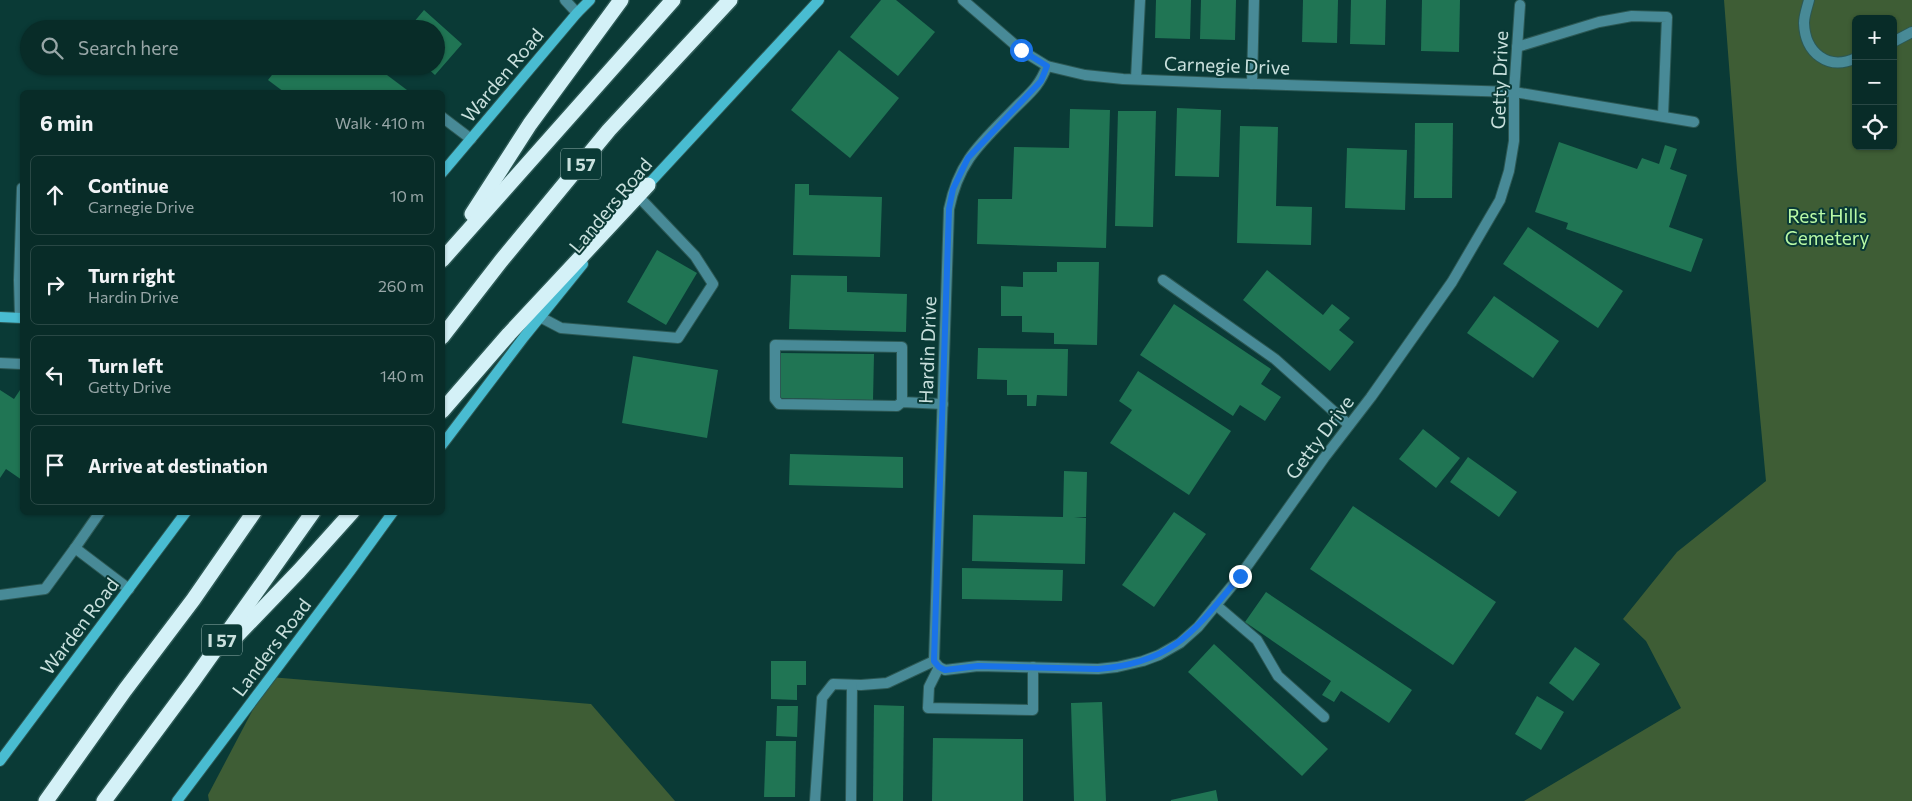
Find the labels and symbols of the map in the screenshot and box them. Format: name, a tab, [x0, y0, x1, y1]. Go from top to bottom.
street label: Warden Road	[456, 23, 548, 127]
street label: Getty Drive	[1486, 30, 1512, 130]
route start	[1010, 39, 1033, 62]
street label: Carnegie Drive	[1164, 51, 1290, 79]
road number: I 57	[561, 148, 601, 180]
street label: Landers Road	[564, 153, 656, 257]
park label: Rest Hills Cemetery	[1785, 204, 1869, 249]
street label: Hardin Drive	[914, 296, 940, 404]
street label: Getty Drive	[1280, 391, 1358, 483]
route end	[1229, 565, 1252, 588]
street label: Warden Road	[35, 573, 123, 679]
street label: Landers Road	[227, 594, 315, 700]
road number: I 57	[202, 624, 242, 656]

